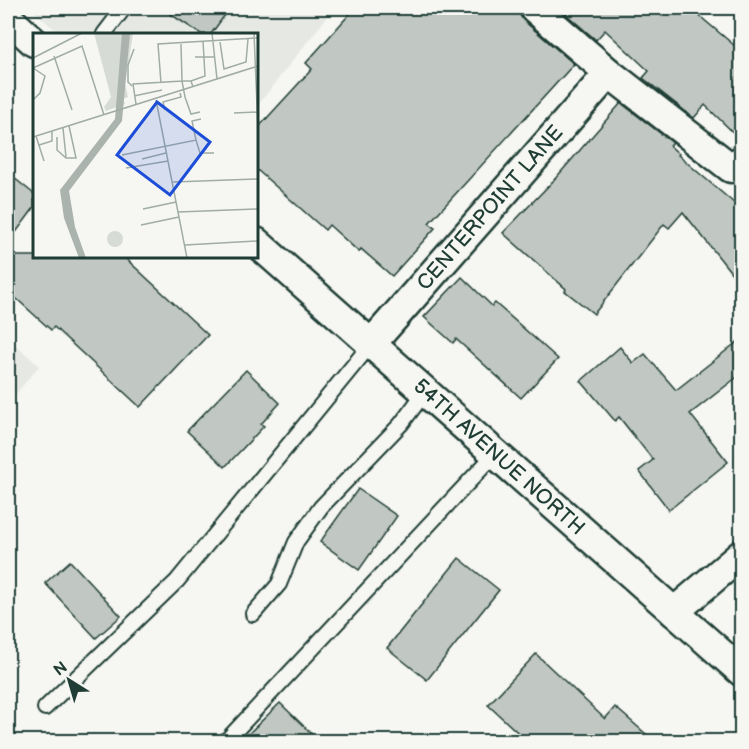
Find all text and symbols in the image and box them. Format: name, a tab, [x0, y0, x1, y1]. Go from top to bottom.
inset map	[33, 33, 258, 258]
street label: CENTERPOINT LANE	[412, 120, 568, 296]
street label: 54TH AVENUE NORTH	[408, 374, 590, 540]
north arrow	[39, 650, 99, 710]
text: N	[50, 658, 71, 680]

